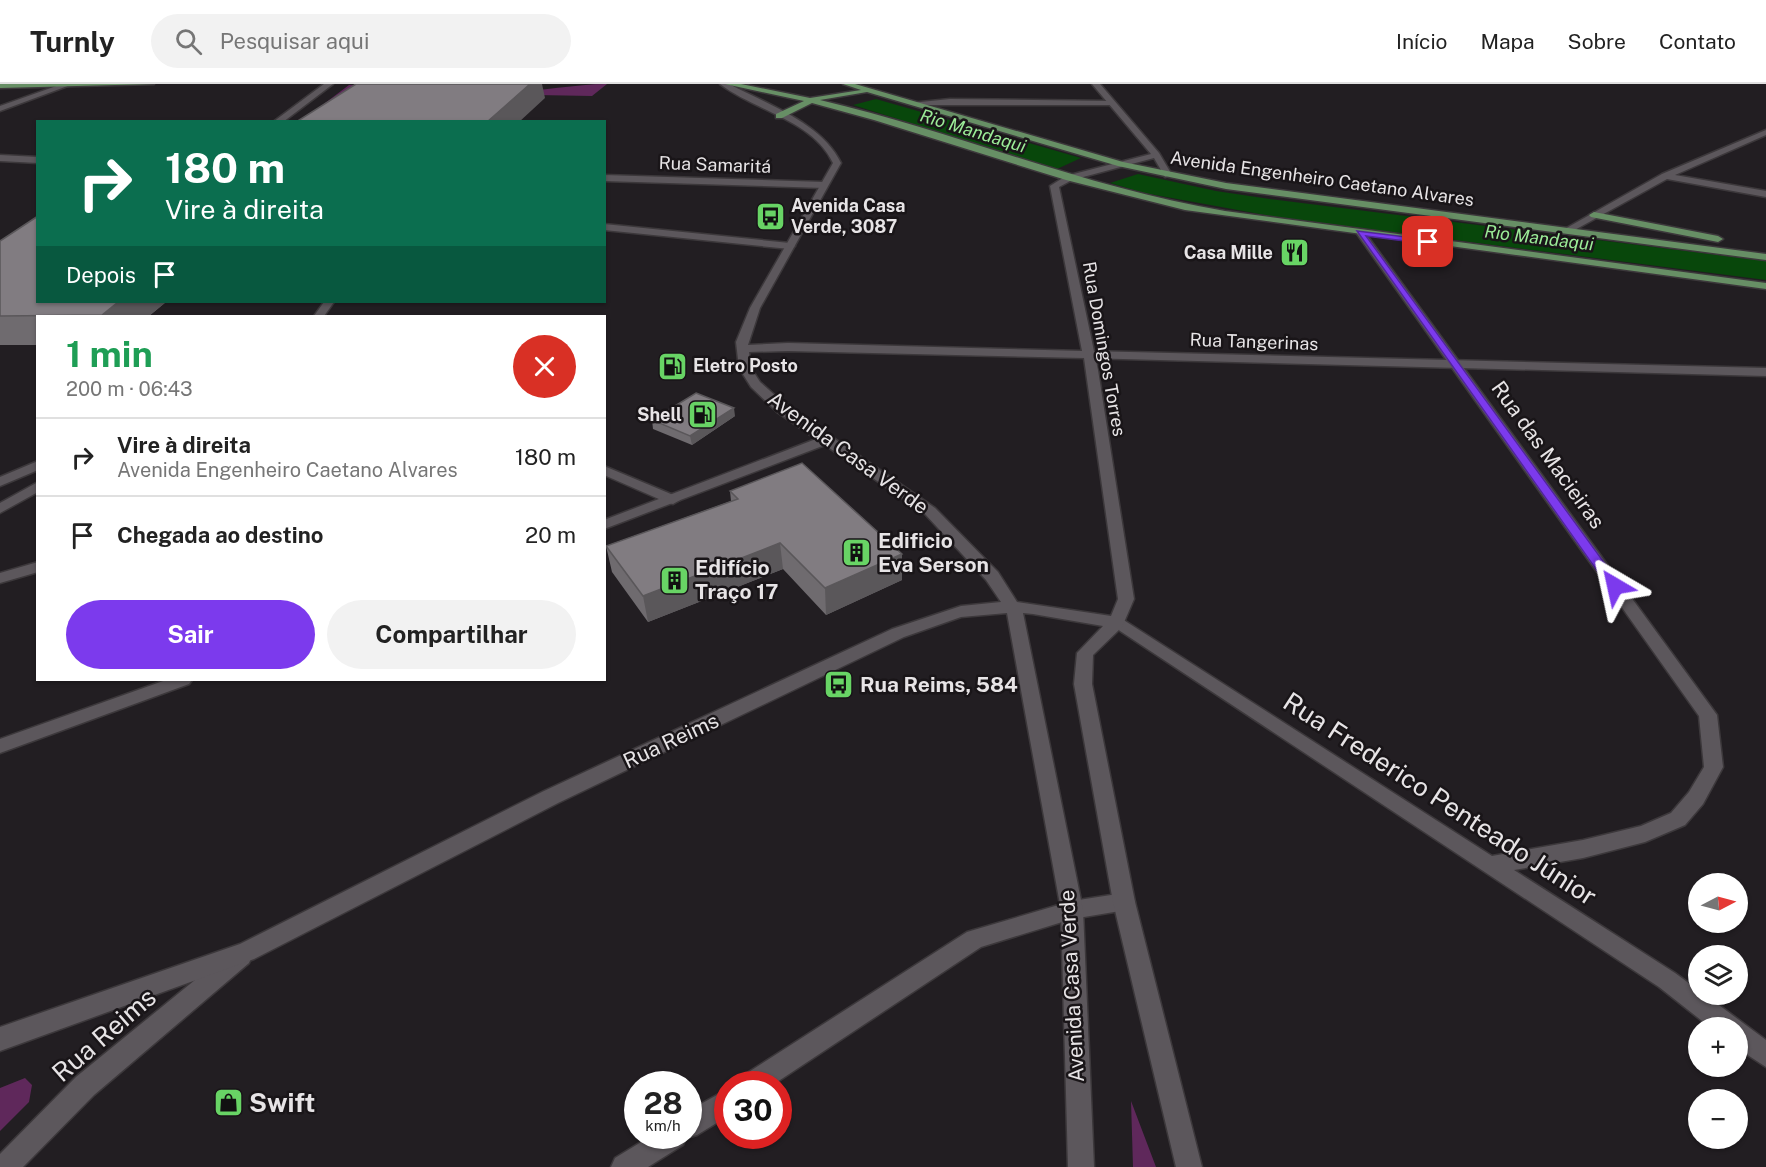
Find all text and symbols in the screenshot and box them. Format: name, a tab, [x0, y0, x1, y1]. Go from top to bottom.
search box	[151, 14, 571, 68]
text: Turnly	[30, 25, 115, 58]
icon: search	[172, 25, 205, 58]
text: Pesquisar aqui	[220, 28, 369, 54]
text: Início	[1396, 29, 1447, 54]
text: Mapa	[1480, 29, 1535, 54]
text: Sobre	[1568, 29, 1626, 54]
text: Contato	[1659, 29, 1736, 54]
water label: Rio Mandaqui	[917, 104, 1029, 157]
text: 180 m	[165, 143, 285, 192]
icon: right	[66, 144, 144, 222]
street label: Avenida Engenheiro Caetano Alvares	[1169, 147, 1475, 210]
street label: Rua Samaritá	[658, 152, 772, 177]
text: Vire à direita	[165, 193, 324, 225]
place label: Avenida Casa Verde, 3087	[791, 195, 906, 237]
bus stop icon: Avenida Casa Verde, 3087	[754, 200, 786, 232]
pin	[1402, 216, 1453, 267]
water label: Rio Mandaqui	[1483, 220, 1595, 255]
icon: arrive	[1411, 225, 1444, 258]
restaurant icon: Casa Mille	[1278, 237, 1310, 269]
place label: Casa Mille	[1184, 242, 1273, 263]
icon: arrive	[148, 258, 181, 291]
street label: Rua Domingos Torres	[1079, 260, 1130, 438]
text: Depois	[66, 262, 136, 288]
street label: Rua Tangerinas	[1189, 329, 1319, 354]
text: 1 min	[66, 333, 153, 375]
button: close	[513, 335, 576, 398]
fuel station icon: Eletro Posto	[656, 350, 688, 382]
place label: Eletro Posto	[693, 355, 798, 376]
street label: Rua das Macieiras	[1487, 376, 1610, 533]
text: 200 m · 06:43	[66, 377, 193, 401]
street label: Avenida Casa Verde	[763, 386, 934, 519]
fuel station icon: Shell	[687, 399, 719, 431]
place label: Shell	[637, 404, 682, 425]
text: Vire à direita	[117, 432, 251, 458]
icon: right	[66, 441, 99, 474]
text: 180 m	[515, 444, 576, 470]
text: Avenida Engenheiro Caetano Alvares	[117, 458, 458, 482]
icon: arrive	[66, 519, 99, 552]
text: Chegada ao destino	[117, 522, 323, 548]
text: 20 m	[525, 522, 576, 548]
place label: Edificio Eva Serson	[878, 528, 989, 577]
building icon: Edificio Eva Serson	[841, 537, 873, 569]
position arrow	[1583, 554, 1647, 618]
place label: Edifício Traço 17	[695, 555, 778, 604]
building icon: Edifício Traço 17	[658, 564, 690, 596]
button: Sair	[66, 600, 315, 669]
button: Compartilhar	[327, 600, 576, 669]
bus stop icon: Rua Reims, 584	[823, 669, 855, 701]
place label: Rua Reims, 584	[860, 672, 1018, 697]
street label: Rua Frederico Penteado Júnior	[1278, 686, 1603, 912]
street label: Rua Reims	[619, 708, 723, 774]
north arrow	[1688, 873, 1748, 933]
map controls	[1688, 873, 1748, 1149]
street label: Avenida Casa Verde	[1054, 889, 1089, 1083]
button: layers	[1688, 945, 1748, 1005]
street label: Rua Reims	[46, 981, 162, 1088]
button: +	[1688, 1017, 1748, 1077]
speed limit sign: 30	[714, 1071, 792, 1149]
text: 28	[643, 1085, 683, 1121]
shop icon: Swift	[212, 1087, 244, 1119]
place label: Swift	[249, 1087, 315, 1118]
button: −	[1688, 1089, 1748, 1149]
text: km/h	[645, 1117, 681, 1134]

